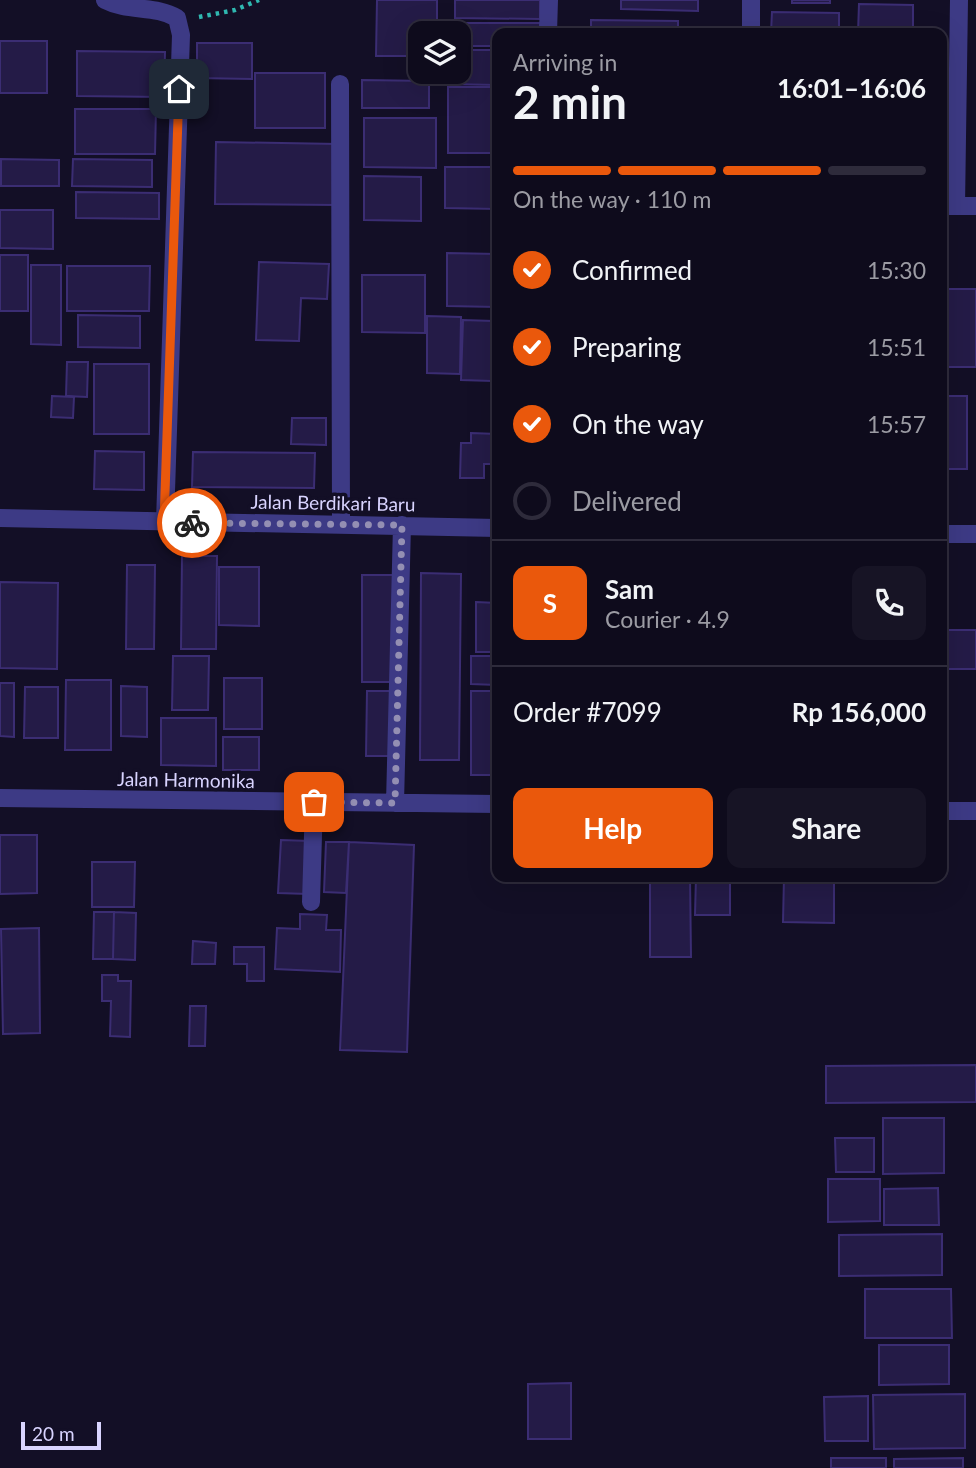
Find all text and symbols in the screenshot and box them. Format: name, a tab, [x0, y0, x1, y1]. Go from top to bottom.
map controls	[408, 21, 471, 84]
button: layers	[408, 21, 471, 84]
text: Arriving in	[513, 48, 617, 76]
pin	[149, 59, 209, 119]
icon: home	[160, 70, 198, 108]
text: 16:01–16:06	[777, 72, 926, 104]
text: 2 min	[513, 74, 627, 129]
text: On the way · 110 m	[513, 185, 712, 213]
icon: check	[513, 251, 551, 289]
text: Confirmed	[572, 254, 692, 286]
text: 15:30	[867, 256, 926, 284]
icon: check	[513, 328, 551, 366]
text: Preparing	[572, 331, 681, 363]
text: 15:51	[867, 333, 926, 361]
icon: check	[513, 405, 551, 443]
text: On the way	[572, 408, 704, 440]
text: 15:57	[867, 410, 926, 438]
text: Delivered	[572, 485, 682, 517]
courier	[157, 488, 227, 558]
street label: Jalan Berdikari Baru	[250, 490, 416, 515]
icon: bike	[173, 504, 211, 542]
button: phone	[852, 566, 926, 640]
text: Sam	[605, 573, 654, 605]
text: S	[543, 587, 557, 619]
text: Courier · 4.9	[605, 605, 730, 633]
text: Order #7099	[513, 696, 662, 728]
text: Rp 156,000	[792, 696, 926, 728]
street label: Jalan Harmonika	[117, 767, 255, 792]
pin	[284, 772, 344, 832]
icon: bag	[295, 783, 333, 821]
button: Help	[513, 788, 713, 868]
button: Share	[727, 788, 926, 868]
scale bar	[21, 1419, 102, 1451]
text: 20 m	[32, 1422, 75, 1445]

